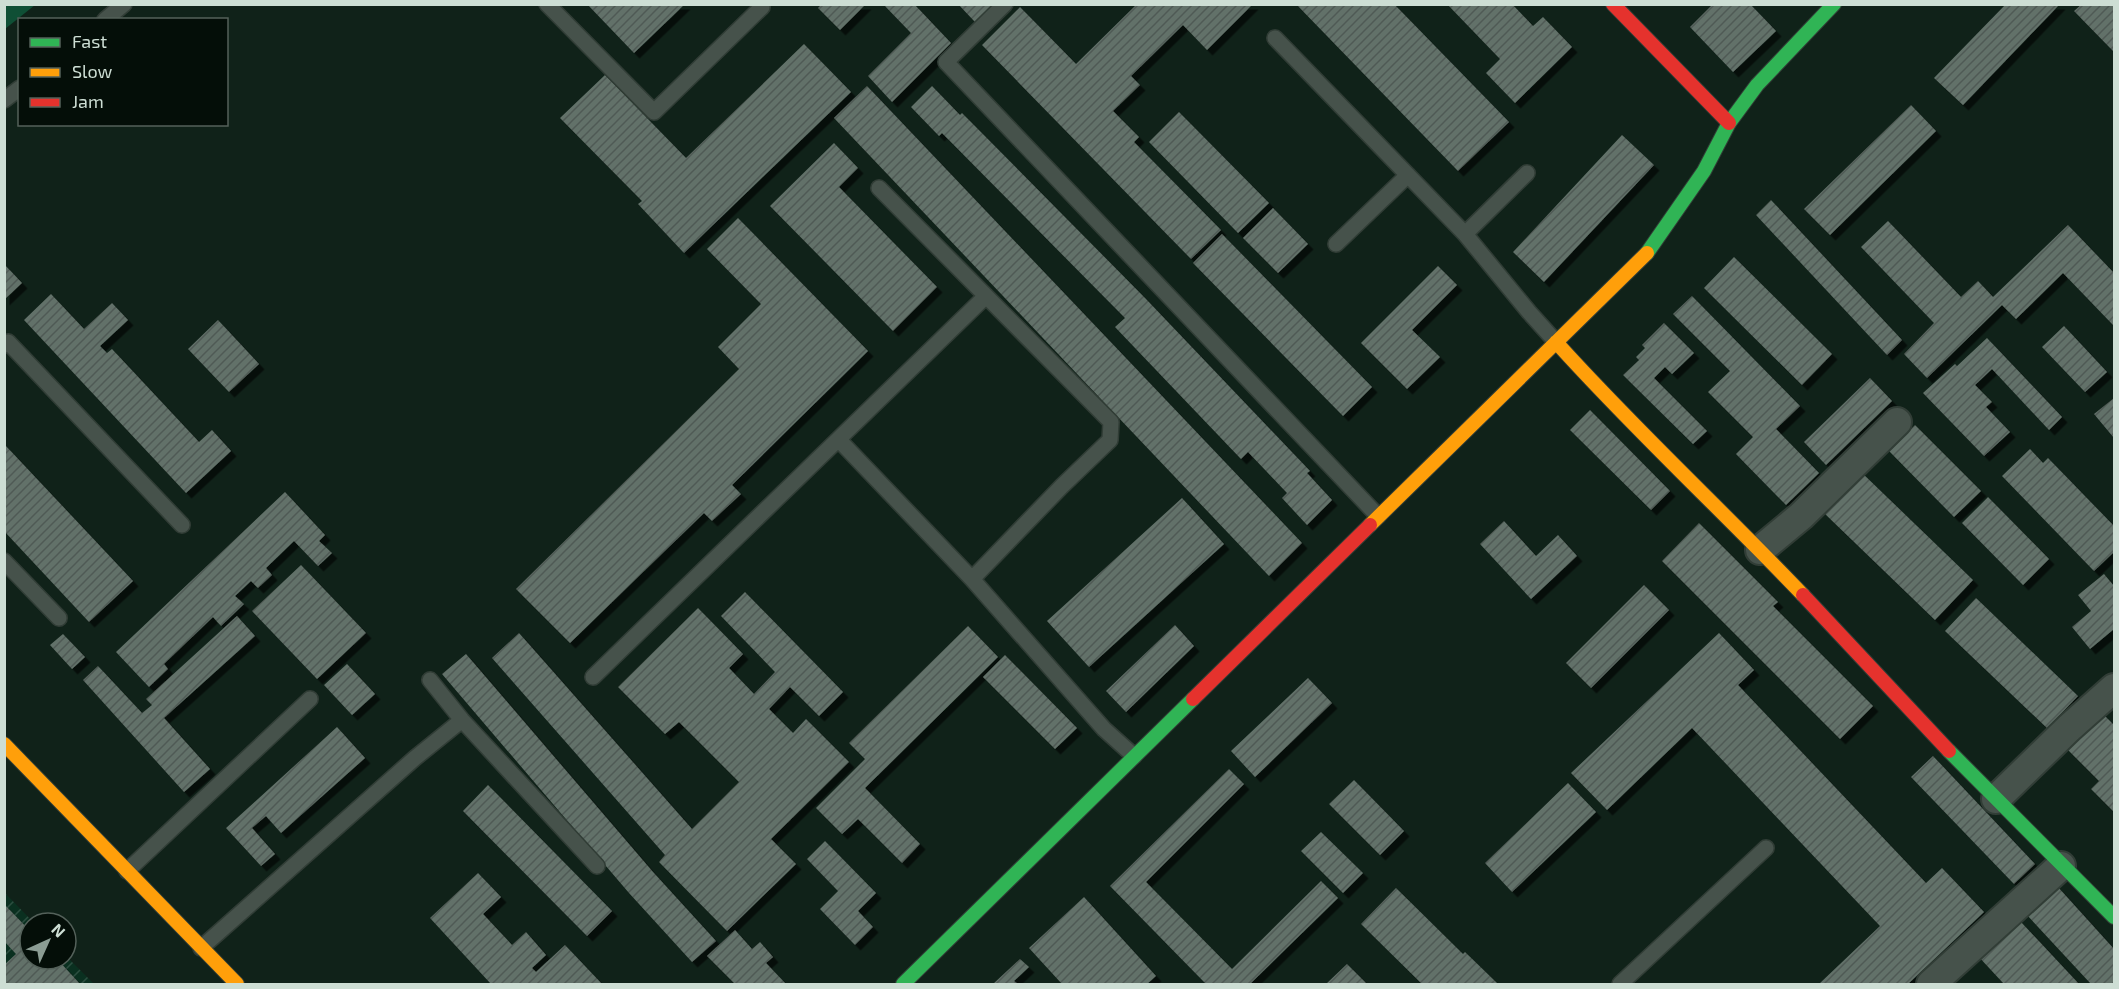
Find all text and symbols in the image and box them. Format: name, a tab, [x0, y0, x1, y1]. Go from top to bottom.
legend	[18, 18, 228, 126]
text: Fast	[72, 30, 107, 52]
text: Slow	[72, 60, 113, 82]
text: Jam	[72, 90, 104, 112]
north arrow	[18, 911, 78, 971]
text: N	[48, 919, 70, 941]

